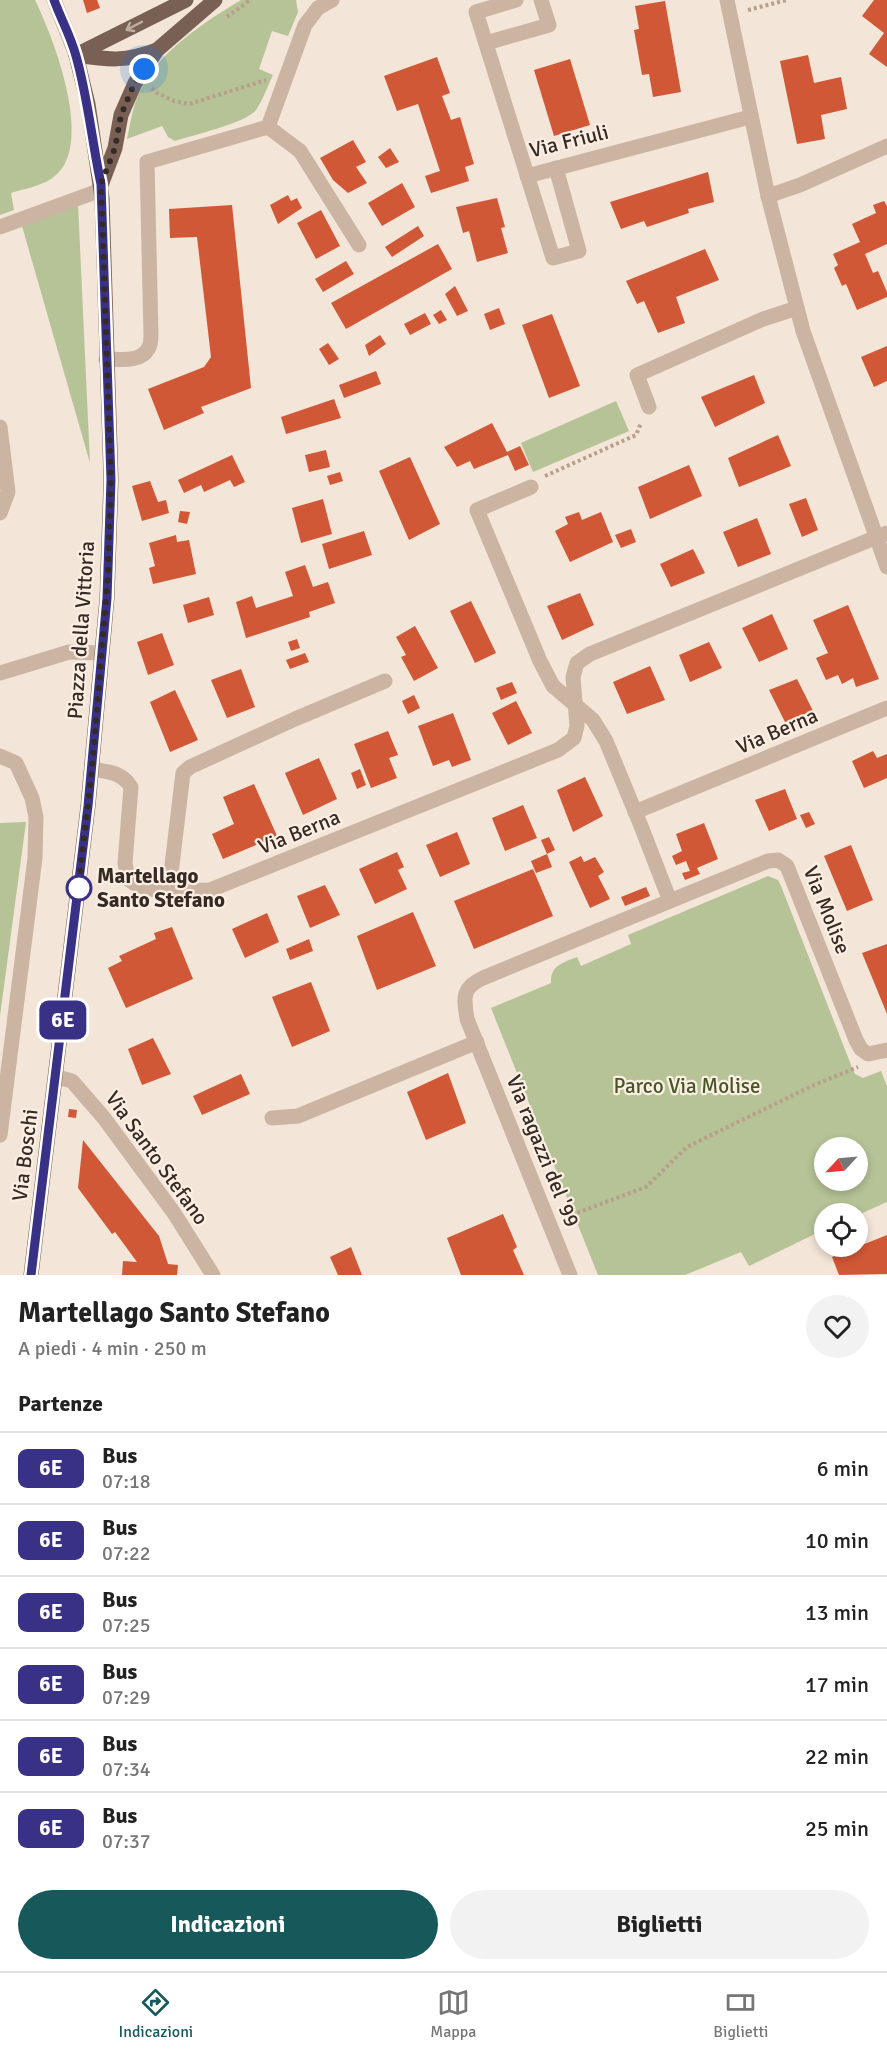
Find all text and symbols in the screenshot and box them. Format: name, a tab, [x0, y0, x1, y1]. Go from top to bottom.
one-way arrow	[125, 21, 143, 32]
your location	[129, 54, 159, 84]
street label: Via Friuli	[527, 119, 611, 163]
street label: Piazza della Vittoria	[62, 540, 100, 720]
street label: Via Berna	[732, 702, 822, 760]
street label: Via Berna	[254, 804, 344, 860]
street label: Via Molise	[798, 862, 856, 958]
place label: Martellago Santo Stefano	[97, 863, 225, 913]
marker: Martellago Santo Stefano	[66, 875, 92, 901]
line badge: 6E	[36, 1000, 90, 1040]
text: 6E	[51, 1007, 75, 1033]
street label: Via ragazzi del '99	[501, 1071, 585, 1231]
park label: Parco Via Molise	[613, 1073, 761, 1099]
street label: Via Santo Stefano	[100, 1086, 214, 1230]
street label: Via Boschi	[6, 1107, 44, 1203]
north arrow	[814, 1137, 868, 1191]
map controls	[814, 1137, 868, 1257]
button: locate	[814, 1203, 868, 1257]
button: heart	[806, 1295, 869, 1358]
text: Martellago Santo Stefano	[18, 1296, 330, 1330]
text: A piedi · 4 min · 250 m	[18, 1336, 207, 1361]
text: Partenze	[18, 1390, 103, 1417]
text: Bus	[102, 1442, 137, 1469]
text: 6E	[39, 1455, 63, 1481]
text: 6 min	[817, 1455, 869, 1482]
text: 07:18	[102, 1469, 151, 1494]
text: Bus	[102, 1514, 137, 1541]
text: 6E	[39, 1527, 63, 1553]
text: 10 min	[805, 1527, 869, 1554]
text: 07:22	[102, 1541, 151, 1566]
text: Bus	[102, 1586, 137, 1613]
text: 6E	[39, 1599, 63, 1625]
text: 13 min	[805, 1599, 869, 1626]
text: 07:25	[102, 1613, 151, 1638]
text: Bus	[102, 1658, 137, 1685]
text: 6E	[39, 1671, 63, 1697]
text: 17 min	[805, 1671, 869, 1698]
text: 07:29	[102, 1685, 151, 1710]
text: Bus	[102, 1730, 137, 1757]
text: 6E	[39, 1743, 63, 1769]
text: 22 min	[805, 1743, 869, 1770]
text: 07:34	[102, 1757, 151, 1782]
text: Bus	[102, 1802, 137, 1829]
text: 6E	[39, 1815, 63, 1841]
text: 25 min	[805, 1815, 869, 1842]
text: 07:37	[102, 1829, 151, 1854]
button: Indicazioni	[18, 1890, 438, 1959]
button: Biglietti	[450, 1890, 869, 1959]
tab: Indicazioni	[119, 1986, 193, 2042]
tab: Mappa	[430, 1986, 476, 2042]
tab: Biglietti	[713, 1986, 768, 2042]

